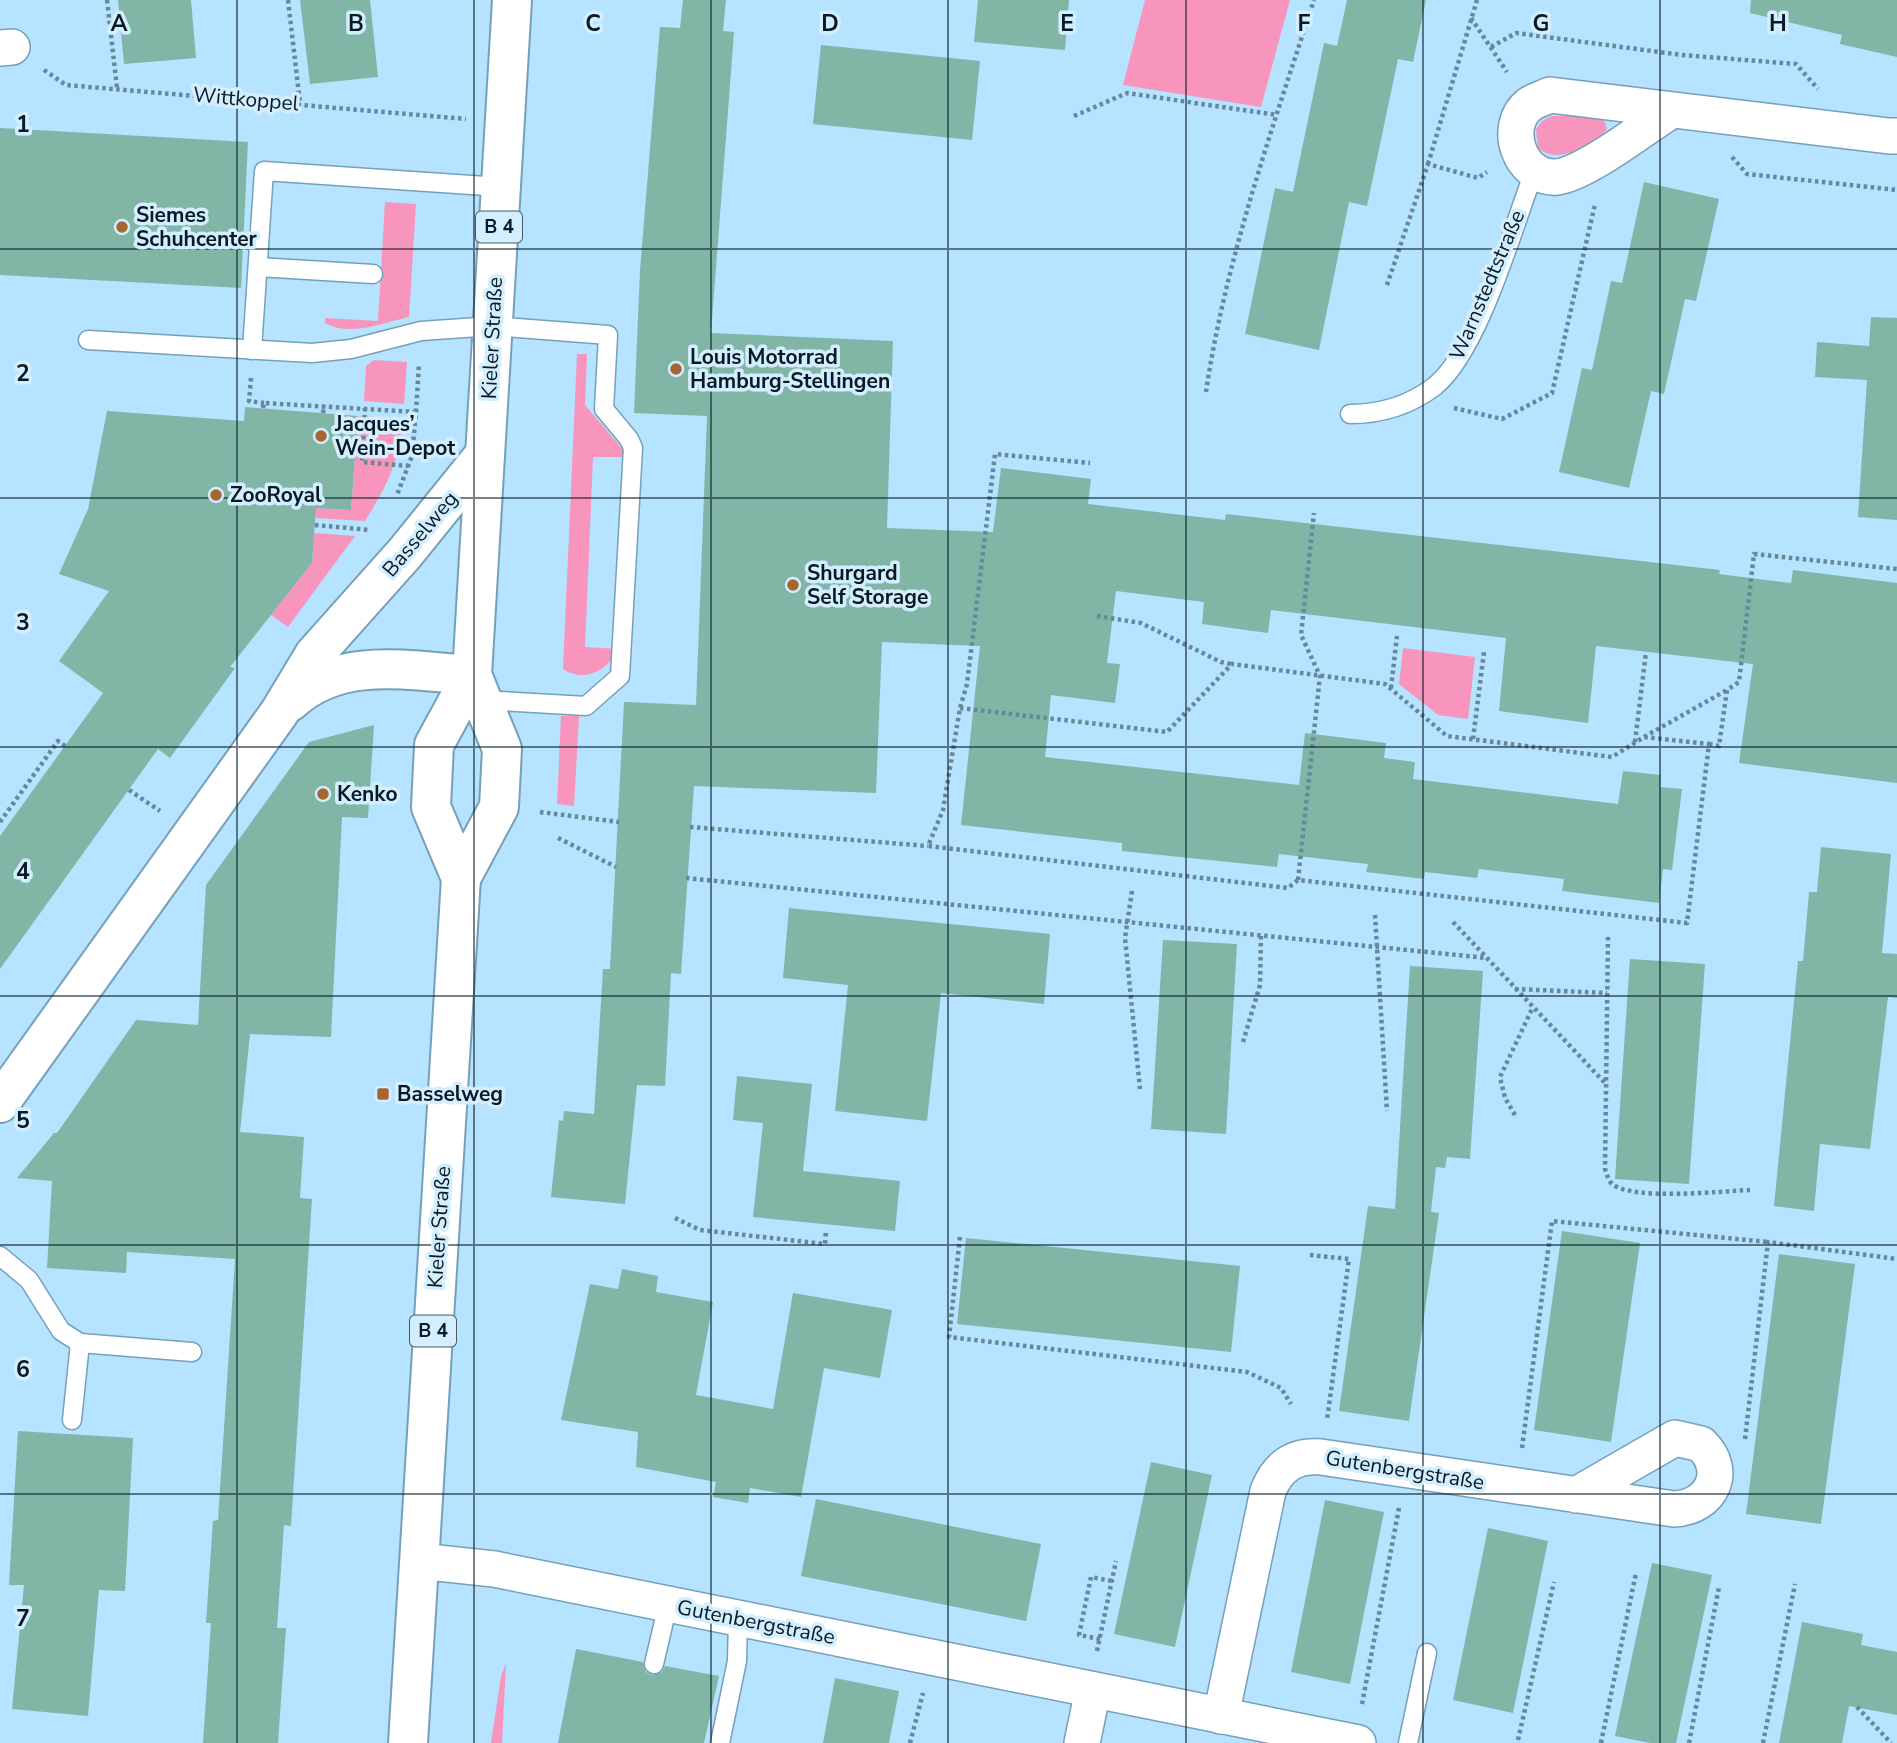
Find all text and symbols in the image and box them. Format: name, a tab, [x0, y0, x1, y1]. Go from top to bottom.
text: A	[110, 8, 128, 39]
text: B	[348, 8, 364, 39]
text: C	[585, 8, 601, 39]
text: D	[821, 8, 839, 39]
text: E	[1060, 8, 1074, 39]
text: F	[1298, 8, 1311, 39]
text: G	[1533, 8, 1549, 39]
text: H	[1769, 8, 1787, 39]
street label: Wittkoppel	[192, 80, 301, 118]
text: 1	[16, 109, 30, 140]
place label: Siemes Schuhcenter	[136, 201, 258, 253]
street label: Warnstedtstraße	[1443, 206, 1531, 364]
road number: B 4	[476, 212, 522, 243]
marker: Siemes Schuhcenter	[114, 219, 130, 235]
street label: Kieler Straße	[475, 276, 509, 400]
place label: Louis Motorrad Hamburg-Stellingen	[690, 343, 890, 395]
text: 2	[16, 358, 30, 389]
marker: Louis Motorrad Hamburg-Stellingen	[668, 361, 684, 377]
place label: Jacques’ Wein-Depot	[334, 410, 456, 462]
marker: Jacques’ Wein-Depot	[313, 428, 329, 444]
place label: ZooRoyal	[230, 481, 322, 509]
street label: Basselweg	[376, 485, 464, 583]
marker: ZooRoyal	[208, 487, 224, 503]
place label: Shurgard Self Storage	[807, 559, 928, 611]
marker: Shurgard Self Storage	[785, 577, 801, 593]
text: 3	[16, 607, 30, 638]
place label: Kenko	[337, 780, 397, 808]
marker: Kenko	[315, 786, 331, 802]
text: 4	[16, 856, 30, 887]
place label: Basselweg	[397, 1080, 503, 1108]
marker: Basselweg	[375, 1086, 391, 1102]
text: 5	[16, 1105, 30, 1136]
street label: Kieler Straße	[421, 1165, 457, 1289]
road number: B 4	[410, 1316, 456, 1346]
text: 6	[16, 1354, 30, 1385]
street label: Gutenbergstraße	[1324, 1444, 1486, 1496]
street label: Gutenbergstraße	[675, 1593, 837, 1651]
text: 7	[16, 1603, 30, 1634]

